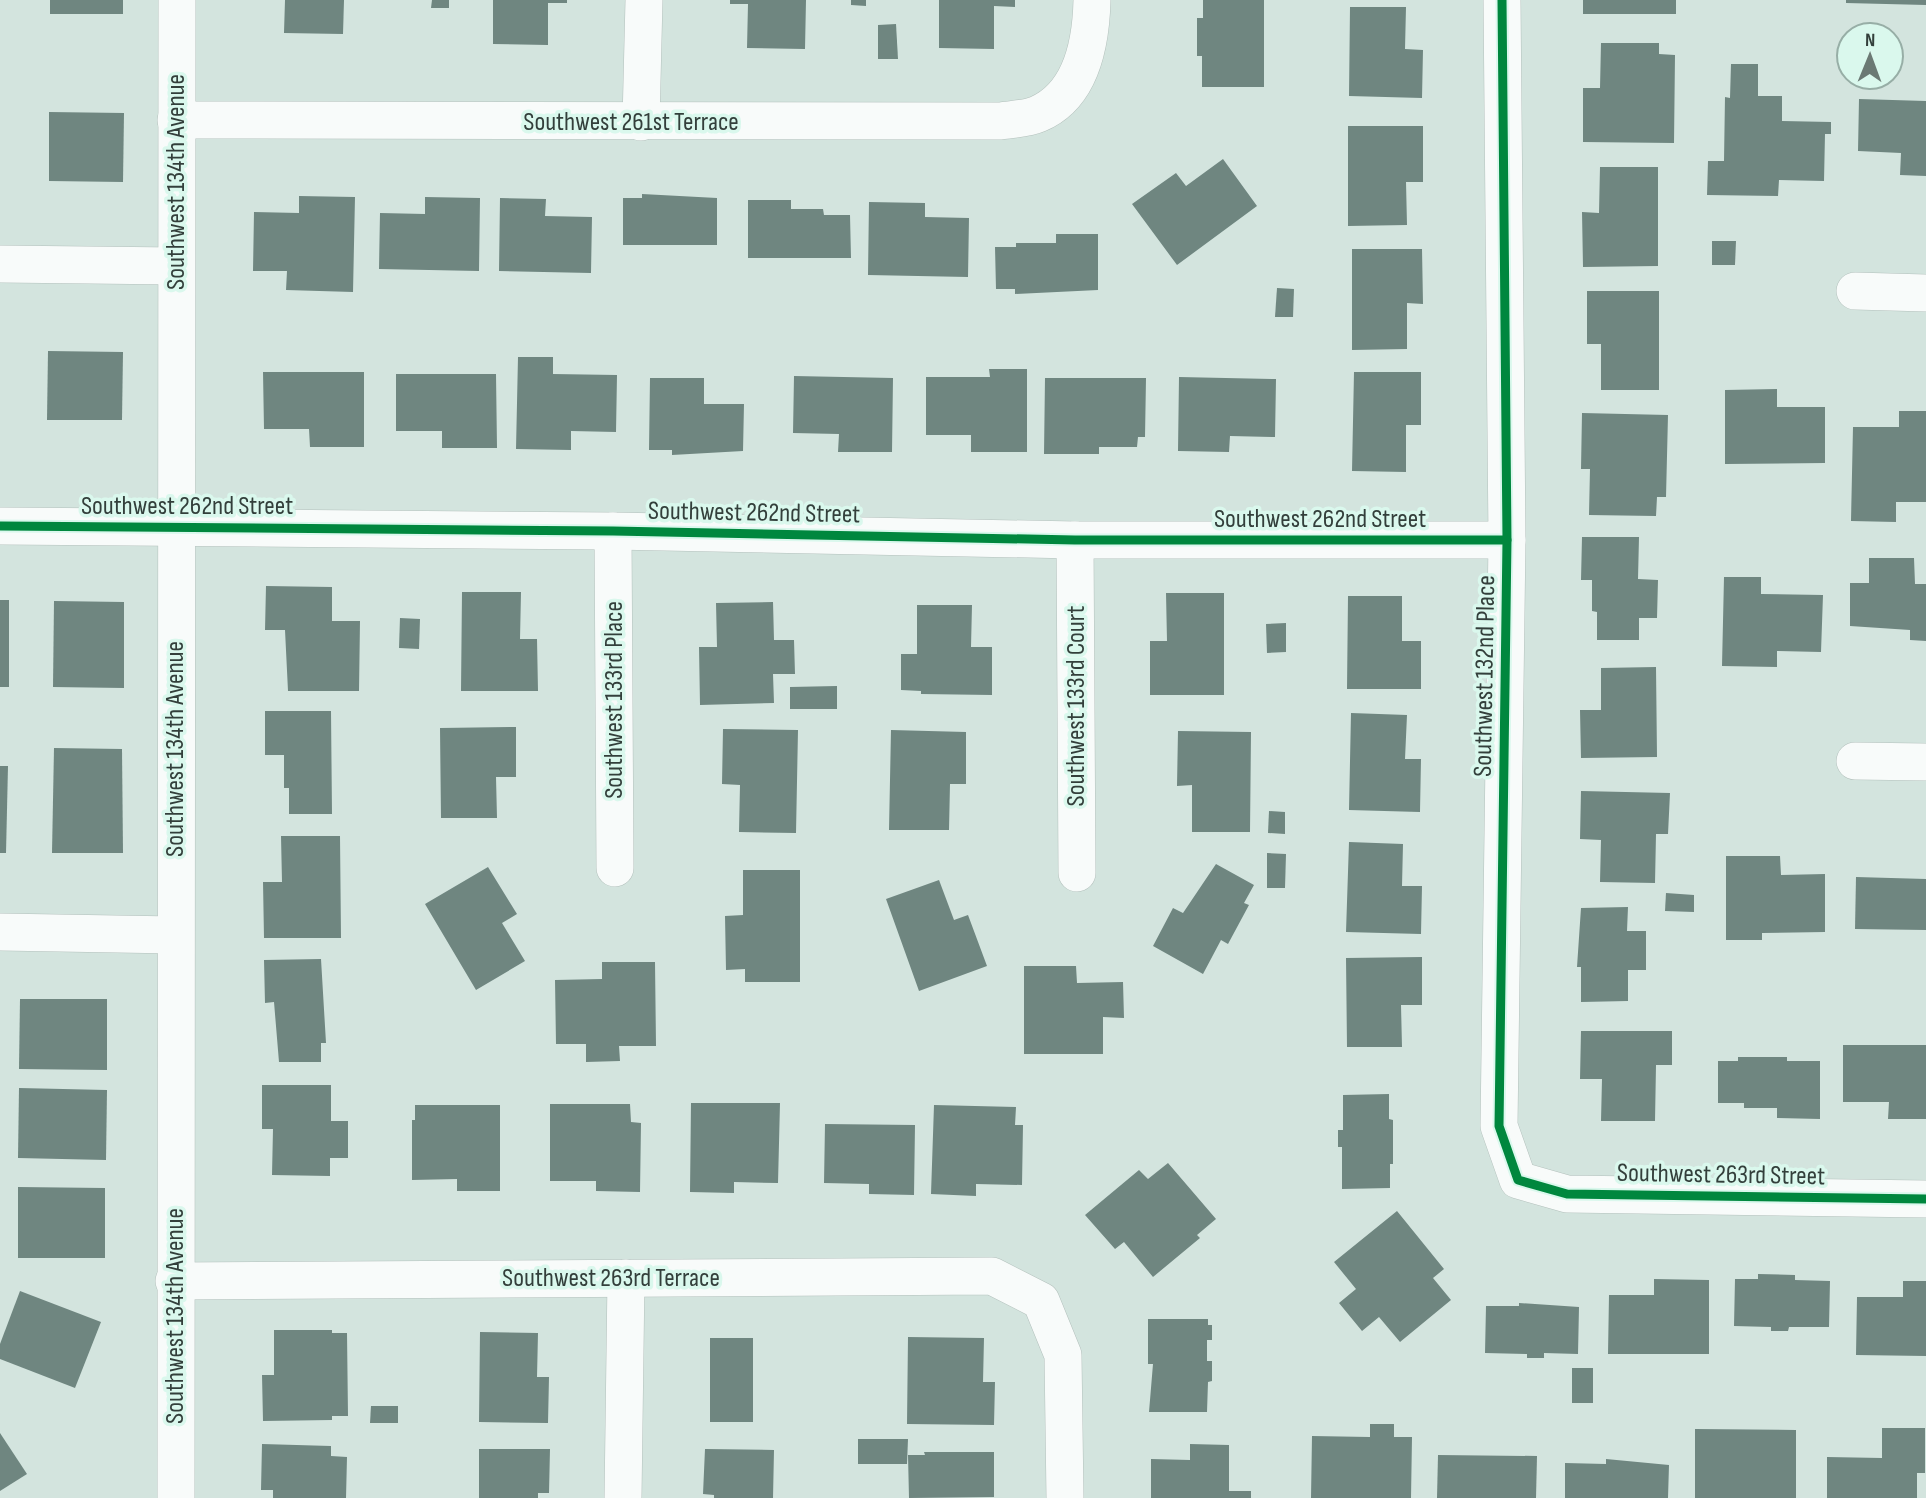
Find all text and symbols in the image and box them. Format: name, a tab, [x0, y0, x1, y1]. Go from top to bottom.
north arrow	[1835, 21, 1905, 91]
text: N	[1865, 29, 1876, 52]
street label: Southwest 134th Avenue	[161, 74, 192, 290]
street label: Southwest 261st Terrace	[523, 107, 739, 138]
street label: Southwest 262nd Street	[81, 491, 293, 522]
street label: Southwest 262nd Street	[648, 496, 860, 530]
street label: Southwest 262nd Street	[1214, 504, 1426, 535]
street label: Southwest 132nd Place	[1468, 575, 1502, 777]
street label: Southwest 133rd Place	[599, 601, 630, 799]
street label: Southwest 133rd Court	[1061, 606, 1092, 806]
street label: Southwest 134th Avenue	[160, 641, 191, 857]
street label: Southwest 263rd Street	[1617, 1158, 1825, 1192]
street label: Southwest 134th Avenue	[160, 1208, 191, 1424]
street label: Southwest 263rd Terrace	[502, 1263, 720, 1294]

